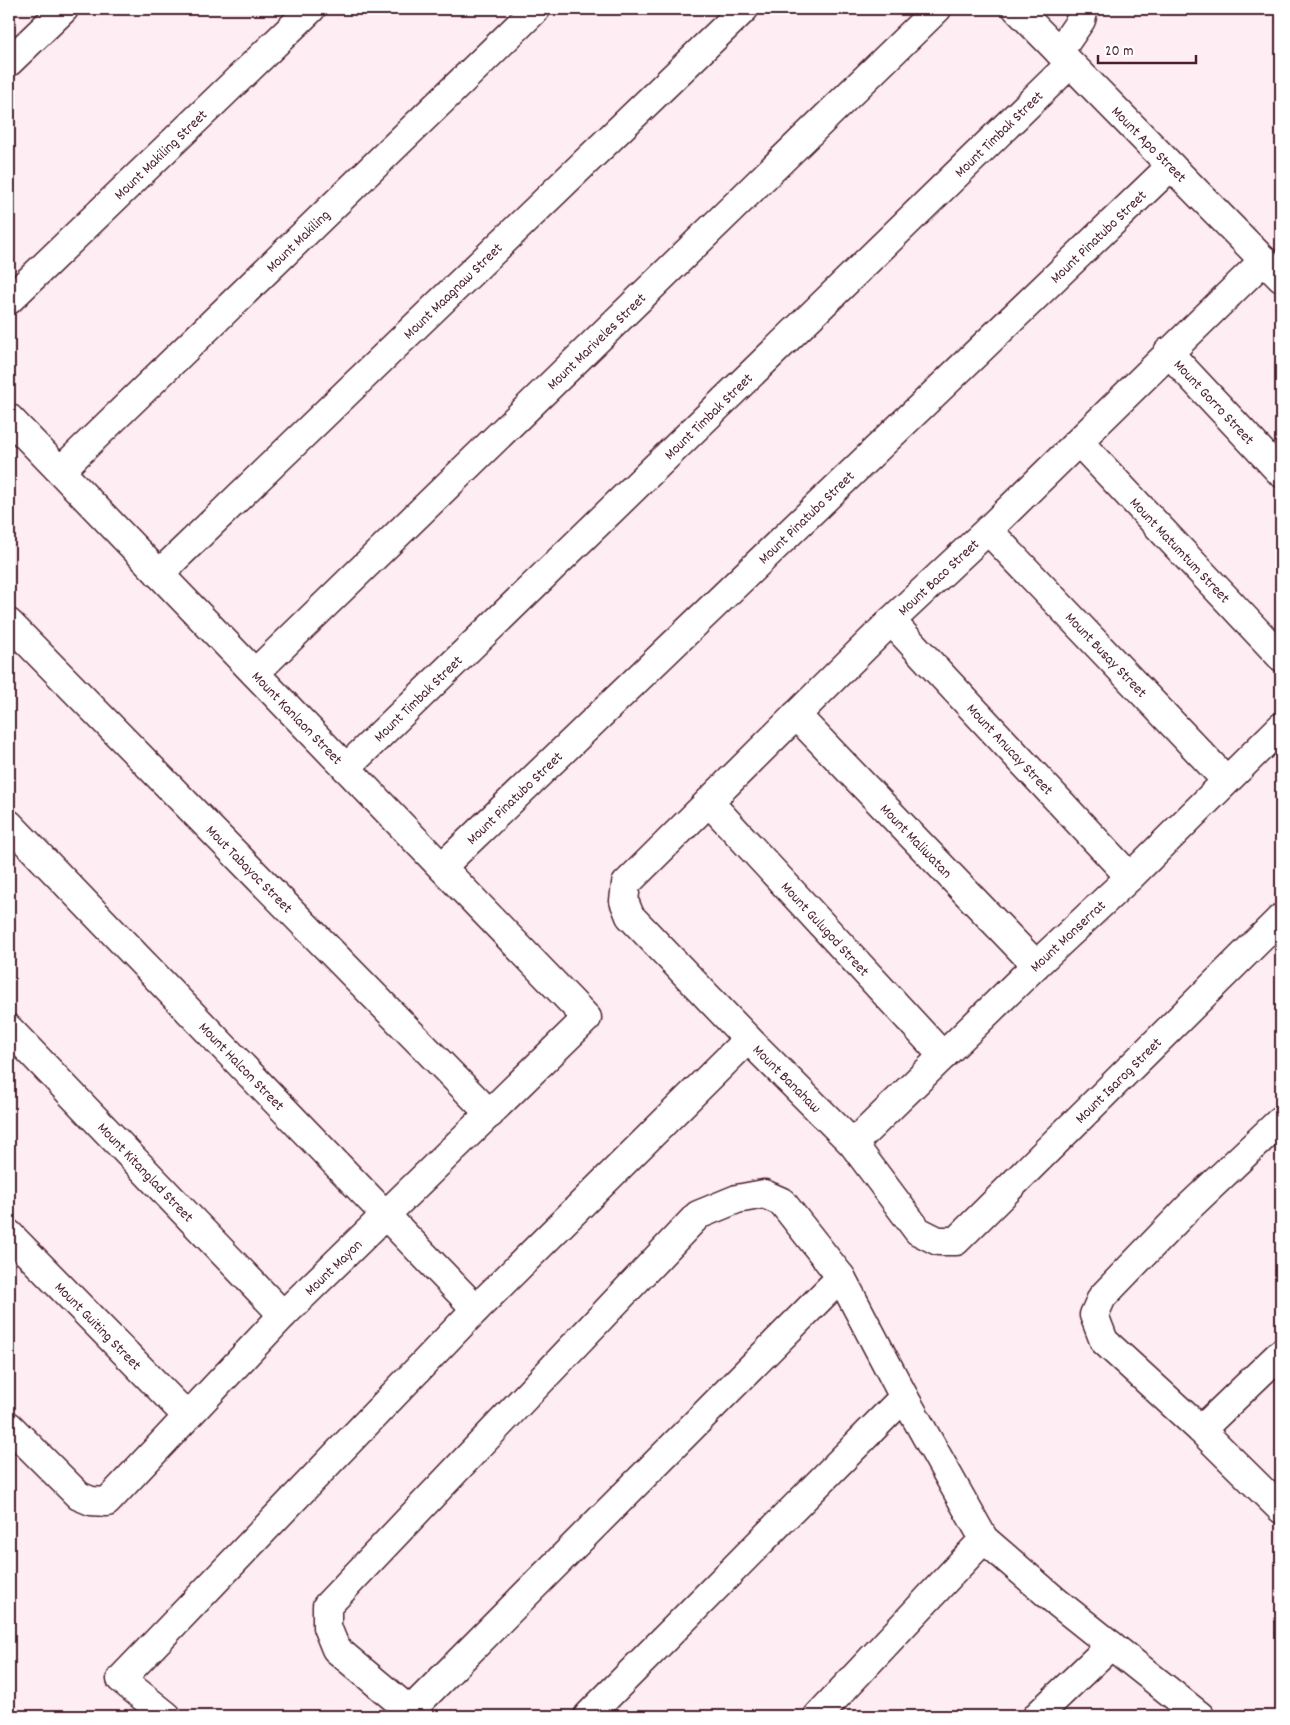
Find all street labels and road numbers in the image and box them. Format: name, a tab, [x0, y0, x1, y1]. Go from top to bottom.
street label: Mount Timbak Street	[950, 86, 1050, 184]
street label: Mount Apo Street	[1105, 102, 1191, 189]
street label: Mount Makiling Street	[110, 105, 214, 206]
street label: Mount Pinatubo Street	[1046, 186, 1153, 289]
street label: Mount Makiling	[262, 205, 336, 279]
street label: Mount Maagnaw Street	[399, 238, 509, 345]
street label: Mount Mariveles Street	[543, 288, 653, 396]
street label: Mount Gorro Street	[1167, 355, 1259, 451]
street label: Mount Timbak Street	[660, 369, 759, 466]
street label: Mount Pinatubo Street	[754, 466, 861, 570]
street label: Mount Matumtum Street	[1124, 493, 1235, 610]
street label: Mount Baco Street	[894, 534, 985, 622]
street label: Mount Busay Street	[1059, 608, 1152, 704]
street label: Mount Timbak Street	[370, 651, 469, 748]
street label: Mount Kanlaon Street	[246, 667, 347, 771]
street label: Mount Anucay Street	[960, 699, 1058, 801]
street label: Mount Pinatubo Street	[462, 747, 569, 851]
street label: Mount Maliwatan	[874, 800, 956, 884]
street label: Mout Tabayoc Street	[200, 821, 297, 920]
street label: Mount Gulugod Street	[775, 877, 874, 983]
street label: Mount Monserrat	[1026, 896, 1112, 978]
street label: Mount Halcon Street	[193, 1018, 289, 1117]
street label: Mount Isarog Street	[1071, 1033, 1168, 1130]
street label: Mount Banahaw	[747, 1040, 826, 1120]
street label: Mount Kitanglad Street	[91, 1118, 198, 1229]
street label: Mount Mayon	[300, 1235, 368, 1302]
street label: Mount Guiting Street	[48, 1278, 146, 1377]

